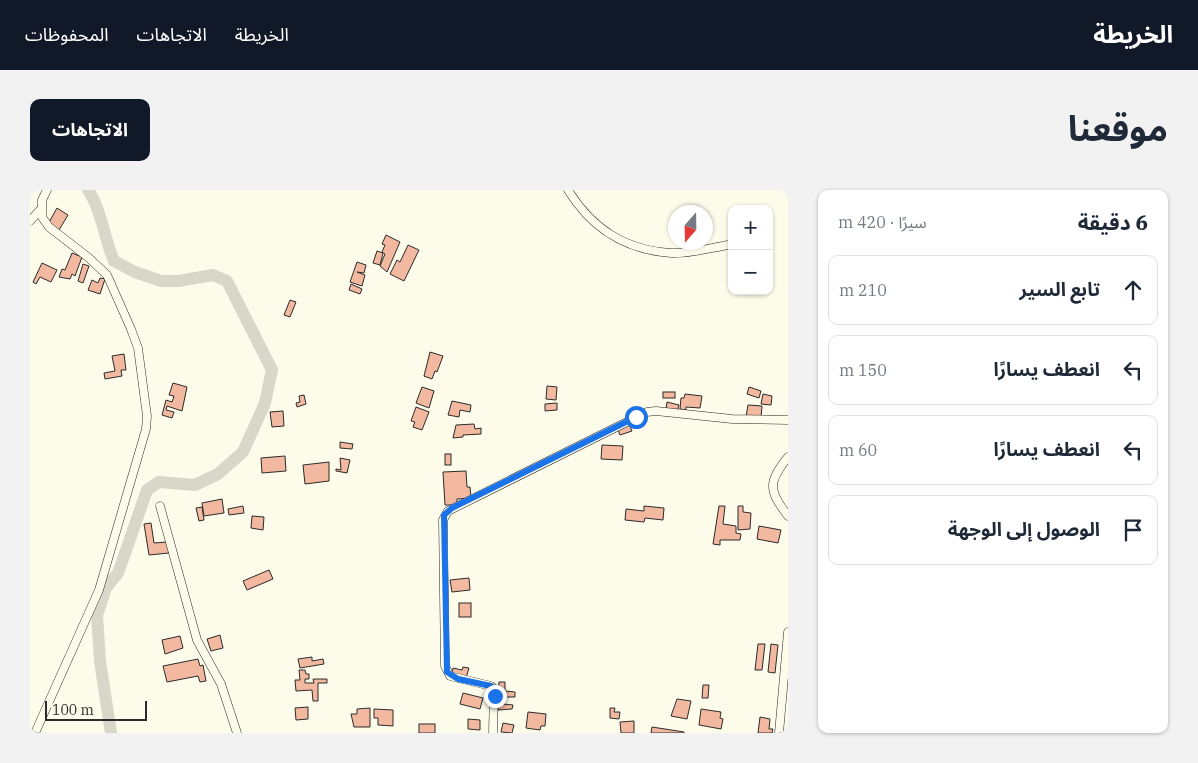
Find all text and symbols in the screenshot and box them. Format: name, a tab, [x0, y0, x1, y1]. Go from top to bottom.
text: الخريطة	[1093, 18, 1173, 50]
text: المحفوظات	[25, 23, 109, 46]
text: الاتجاهات	[137, 23, 207, 46]
text: الخريطة	[235, 23, 289, 46]
button: الاتجاهات	[30, 99, 150, 161]
text: موقعنا	[1068, 105, 1168, 151]
north arrow	[668, 205, 713, 250]
map controls	[728, 205, 773, 295]
button: +	[728, 205, 773, 250]
text: 6 دقيقة	[1078, 208, 1148, 236]
text: سيرًا · 420 m	[838, 212, 927, 232]
button: −	[728, 250, 773, 295]
icon: ahead	[1119, 276, 1147, 304]
text: تابع السير	[1019, 277, 1100, 301]
text: 210 m	[839, 280, 887, 300]
icon: left	[1119, 356, 1147, 384]
text: انعطف يسارًا	[994, 357, 1100, 381]
text: 150 m	[839, 360, 887, 380]
route start	[625, 406, 648, 429]
icon: left	[1119, 436, 1147, 464]
text: انعطف يسارًا	[994, 437, 1100, 461]
text: 60 m	[839, 440, 877, 460]
icon: arrive	[1119, 516, 1147, 544]
text: الوصول إلى الوجهة	[948, 517, 1100, 541]
route end	[484, 685, 507, 708]
scale bar	[45, 698, 148, 721]
text: 100 m	[52, 701, 94, 719]

